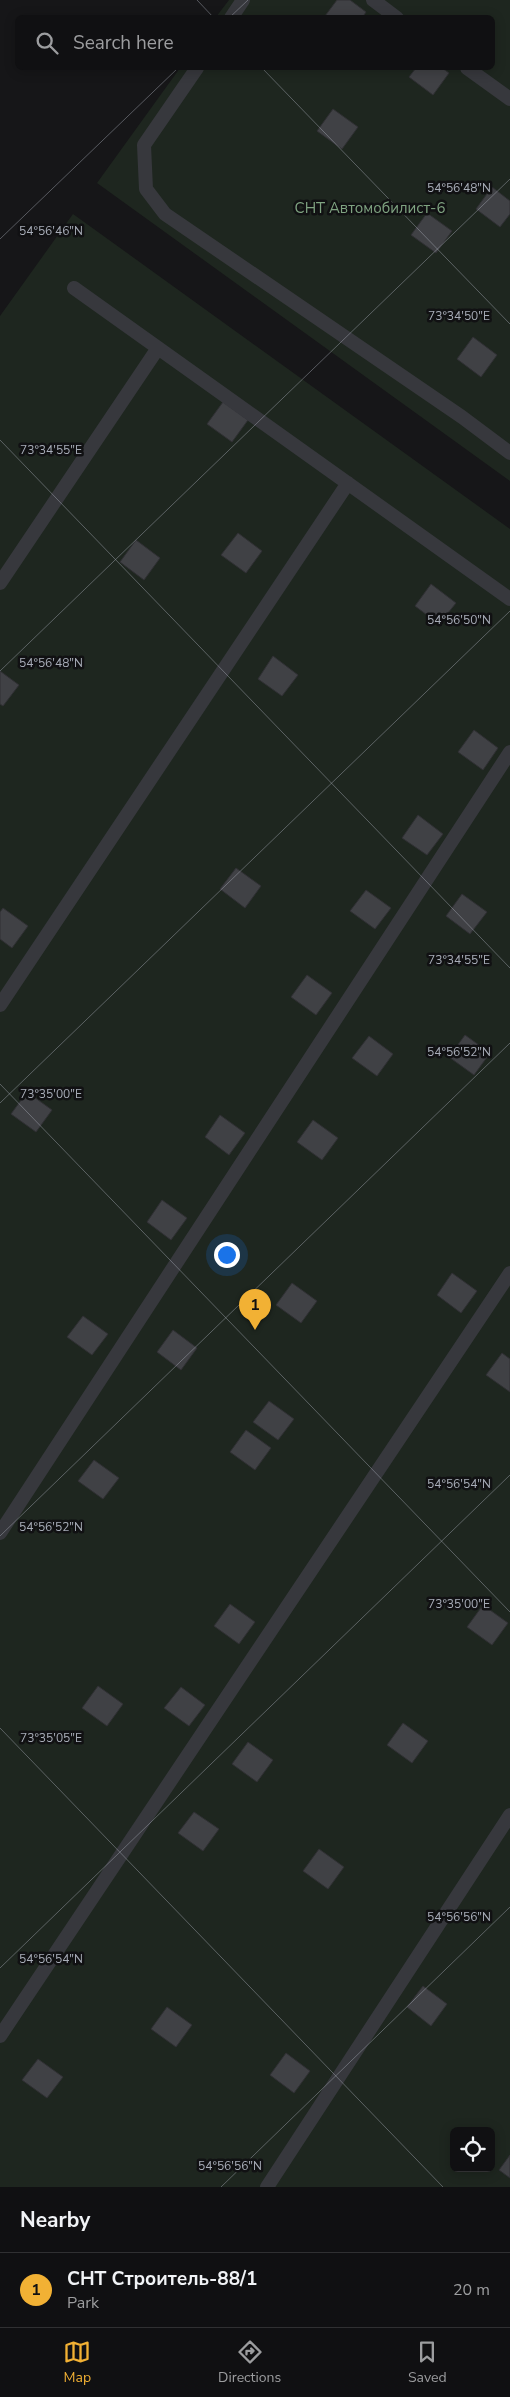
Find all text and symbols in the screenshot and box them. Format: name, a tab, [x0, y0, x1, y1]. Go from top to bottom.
search box	[15, 15, 495, 70]
icon: search	[33, 29, 61, 57]
text: Search here	[73, 30, 174, 56]
text: 54°56'48"N	[427, 180, 491, 196]
park label: СНТ Автомобилист-6	[295, 198, 445, 218]
text: 54°56'46"N	[19, 223, 83, 239]
text: 73°34'50"E	[428, 308, 490, 324]
text: 73°34'55"E	[20, 442, 82, 458]
text: 54°56'50"N	[427, 612, 491, 628]
text: 54°56'48"N	[19, 655, 83, 671]
text: 73°34'55"E	[428, 952, 490, 968]
text: 54°56'52"N	[427, 1044, 491, 1060]
text: 73°35'00"E	[20, 1086, 82, 1102]
your location	[214, 1242, 240, 1268]
pin: 1	[239, 1289, 271, 1330]
text: 54°56'54"N	[427, 1476, 491, 1492]
text: 54°56'52"N	[19, 1519, 83, 1535]
text: 73°35'00"E	[428, 1596, 490, 1612]
text: 73°35'05"E	[20, 1730, 82, 1746]
text: 54°56'56"N	[427, 1909, 491, 1925]
text: 54°56'54"N	[19, 1951, 83, 1967]
map controls	[450, 2127, 495, 2172]
button: locate	[450, 2127, 495, 2172]
text: 54°56'56"N	[198, 2158, 262, 2174]
text: Nearby	[20, 2206, 90, 2234]
text: СНТ Строитель-88/1	[67, 2266, 257, 2292]
text: 1	[31, 2279, 41, 2301]
text: 20 m	[453, 2279, 490, 2301]
text: Park	[67, 2292, 99, 2314]
tab: Map	[63, 2338, 91, 2387]
tab: Directions	[218, 2338, 281, 2387]
tab: Saved	[408, 2338, 447, 2387]

